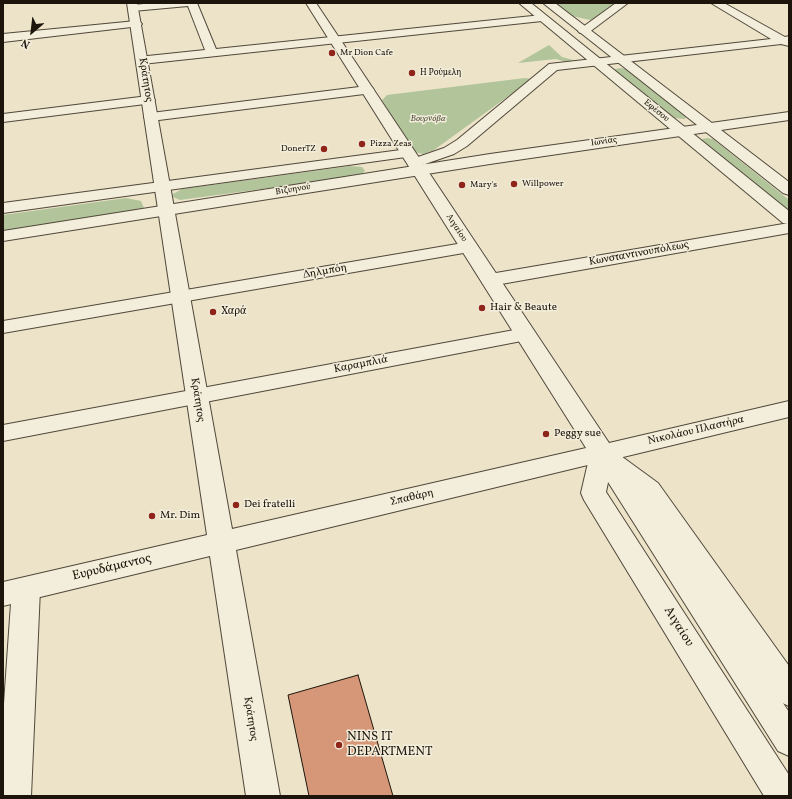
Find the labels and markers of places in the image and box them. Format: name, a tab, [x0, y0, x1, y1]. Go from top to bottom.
marker: Mr Dion Cafe	[327, 48, 337, 58]
place label: Mr Dion Cafe	[340, 48, 393, 58]
marker: Η Ρούμελη	[407, 68, 417, 78]
place label: Η Ρούμελη	[420, 68, 462, 78]
marker: Pizza Zeas	[357, 139, 367, 149]
place label: Pizza Zeas	[370, 139, 412, 149]
place label: DonerTZ	[281, 144, 316, 154]
marker: DonerTZ	[319, 144, 329, 154]
marker: Willpower	[509, 179, 519, 189]
place label: Willpower	[522, 179, 564, 189]
marker: Mary's	[457, 180, 467, 190]
place label: Mary's	[470, 180, 497, 190]
place label: Hair & Beaute	[490, 301, 557, 315]
marker: Hair & Beaute	[477, 303, 487, 313]
place label: Χαρά	[221, 305, 247, 319]
marker: Χαρά	[208, 307, 218, 317]
place label: Peggy sue	[554, 427, 601, 441]
marker: Peggy sue	[541, 429, 551, 439]
place label: Dei fratelli	[244, 498, 295, 512]
marker: Dei fratelli	[231, 500, 241, 510]
place label: Mr. Dim	[160, 509, 200, 523]
marker: Mr. Dim	[147, 511, 157, 521]
place label: NINS IT DEPARTMENT	[347, 730, 433, 761]
marker: NINS IT DEPARTMENT	[334, 740, 344, 750]

